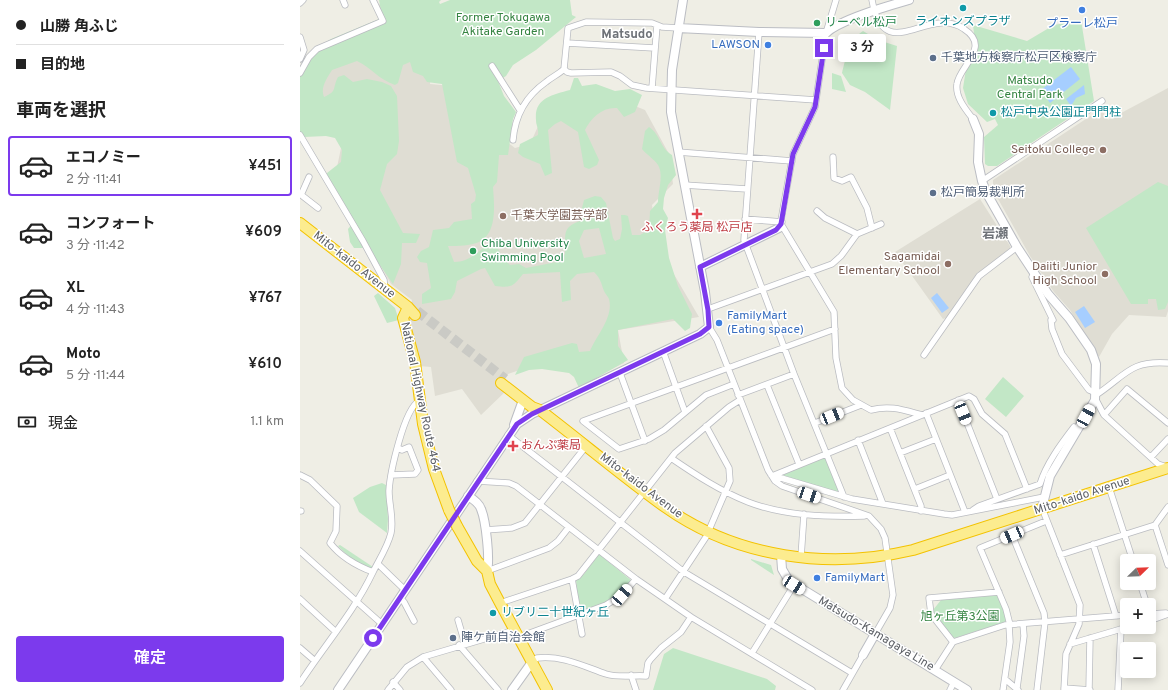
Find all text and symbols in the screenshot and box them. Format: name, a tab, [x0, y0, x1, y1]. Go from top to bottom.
marker: ライオンズプラザ	[958, 3, 968, 13]
marker: プラーレ松戸	[1077, 5, 1087, 15]
park label: Former Tokugawa Akitake Garden	[456, 10, 550, 40]
place label: ライオンズプラザ	[915, 14, 1011, 30]
place label: リーベル松戸	[825, 15, 897, 31]
place label: プラーレ松戸	[1046, 16, 1118, 32]
text: 山勝 角ふじ	[40, 18, 119, 37]
marker: リーベル松戸	[812, 18, 822, 28]
district label: Matsudo	[601, 27, 653, 43]
callout: 3 分	[838, 34, 886, 62]
place label: LAWSON	[711, 37, 760, 53]
route end	[815, 39, 833, 57]
marker: LAWSON	[763, 40, 773, 50]
text: 3 分	[850, 40, 874, 56]
place label: 千葉地方検察庁松戸区検察庁	[941, 50, 1097, 66]
marker: 千葉地方検察庁松戸区検察庁	[928, 53, 938, 63]
text: 目的地	[40, 56, 85, 75]
park label: Matsudo Central Park	[997, 73, 1063, 103]
text: 車両を選択	[16, 100, 106, 123]
place label: 松戸中央公園正門門柱	[1001, 105, 1121, 121]
marker: 松戸中央公園正門門柱	[988, 108, 998, 118]
place label: Seitoku College	[1011, 142, 1095, 158]
marker: Seitoku College	[1098, 145, 1108, 155]
icon: car	[18, 148, 54, 184]
text: エコノミー	[66, 149, 141, 168]
text: ¥451	[248, 157, 282, 176]
text: 2 分 · 11:41	[66, 172, 122, 188]
place label: 松戸簡易裁判所	[941, 185, 1025, 201]
marker: 松戸簡易裁判所	[928, 188, 938, 198]
place label: 千葉大学園芸学部	[511, 208, 607, 224]
marker: ふくろう薬局 松戸店	[692, 209, 702, 219]
marker: 千葉大学園芸学部	[498, 211, 508, 221]
icon: car	[18, 214, 54, 250]
text: コンフォート	[66, 215, 156, 234]
place label: ふくろう薬局 松戸店	[642, 220, 752, 236]
text: ¥609	[245, 223, 282, 242]
district label: 岩瀬	[982, 227, 1009, 243]
street label: Mito-kaido Avenue	[310, 228, 398, 302]
place label: Chiba University Swimming Pool	[481, 236, 569, 266]
text: 3 分 · 11:42	[66, 238, 125, 254]
marker: Chiba University Swimming Pool	[468, 246, 478, 256]
place label: Sagamidai Elementary School	[838, 249, 940, 279]
marker: Sagamidai Elementary School	[943, 259, 953, 269]
place label: Daiiti Junior High School	[1032, 259, 1097, 289]
marker: Daiiti Junior High School	[1100, 269, 1110, 279]
text: XL	[66, 279, 84, 298]
icon: car	[18, 280, 54, 316]
text: ¥767	[249, 289, 282, 308]
text: 4 分 · 11:43	[66, 302, 125, 318]
place label: FamilyMart (Eating space)	[727, 308, 804, 338]
marker: FamilyMart (Eating space)	[714, 318, 724, 328]
street label: National Highway Route 464	[396, 321, 444, 473]
text: Moto	[66, 345, 101, 364]
icon: car	[18, 346, 54, 382]
text: ¥610	[248, 355, 282, 374]
text: 5 分 · 11:44	[66, 368, 125, 384]
car	[953, 400, 973, 426]
car	[1075, 403, 1097, 429]
car	[819, 406, 845, 426]
icon: cash	[16, 411, 38, 433]
text: 1.1 km	[250, 414, 284, 430]
text: 現金	[48, 415, 78, 434]
place label: おんぷ薬局	[521, 438, 581, 454]
marker: おんぷ薬局	[508, 441, 518, 451]
street label: Mito-kaido Avenue	[596, 450, 686, 522]
street label: Mito-kaido Avenue	[1032, 473, 1132, 519]
car	[796, 485, 822, 505]
car	[999, 525, 1025, 545]
north arrow	[1120, 554, 1156, 590]
map controls	[1120, 554, 1156, 678]
place label: FamilyMart	[825, 570, 885, 586]
marker: FamilyMart	[812, 573, 822, 583]
car	[781, 574, 807, 596]
car	[610, 582, 634, 608]
street label: Matsudo-Kamagaya Line	[815, 593, 937, 675]
button: +	[1120, 598, 1156, 634]
place label: リブリ二十世紀ヶ丘	[501, 605, 609, 621]
marker: リブリ二十世紀ヶ丘	[488, 608, 498, 618]
park label: 旭ヶ丘第3公園	[920, 609, 1000, 625]
route start	[364, 629, 382, 647]
place label: 陣ケ前自治会館	[461, 630, 545, 646]
marker: 陣ケ前自治会館	[448, 633, 458, 643]
button: 確定	[16, 636, 284, 682]
button: −	[1120, 642, 1156, 678]

